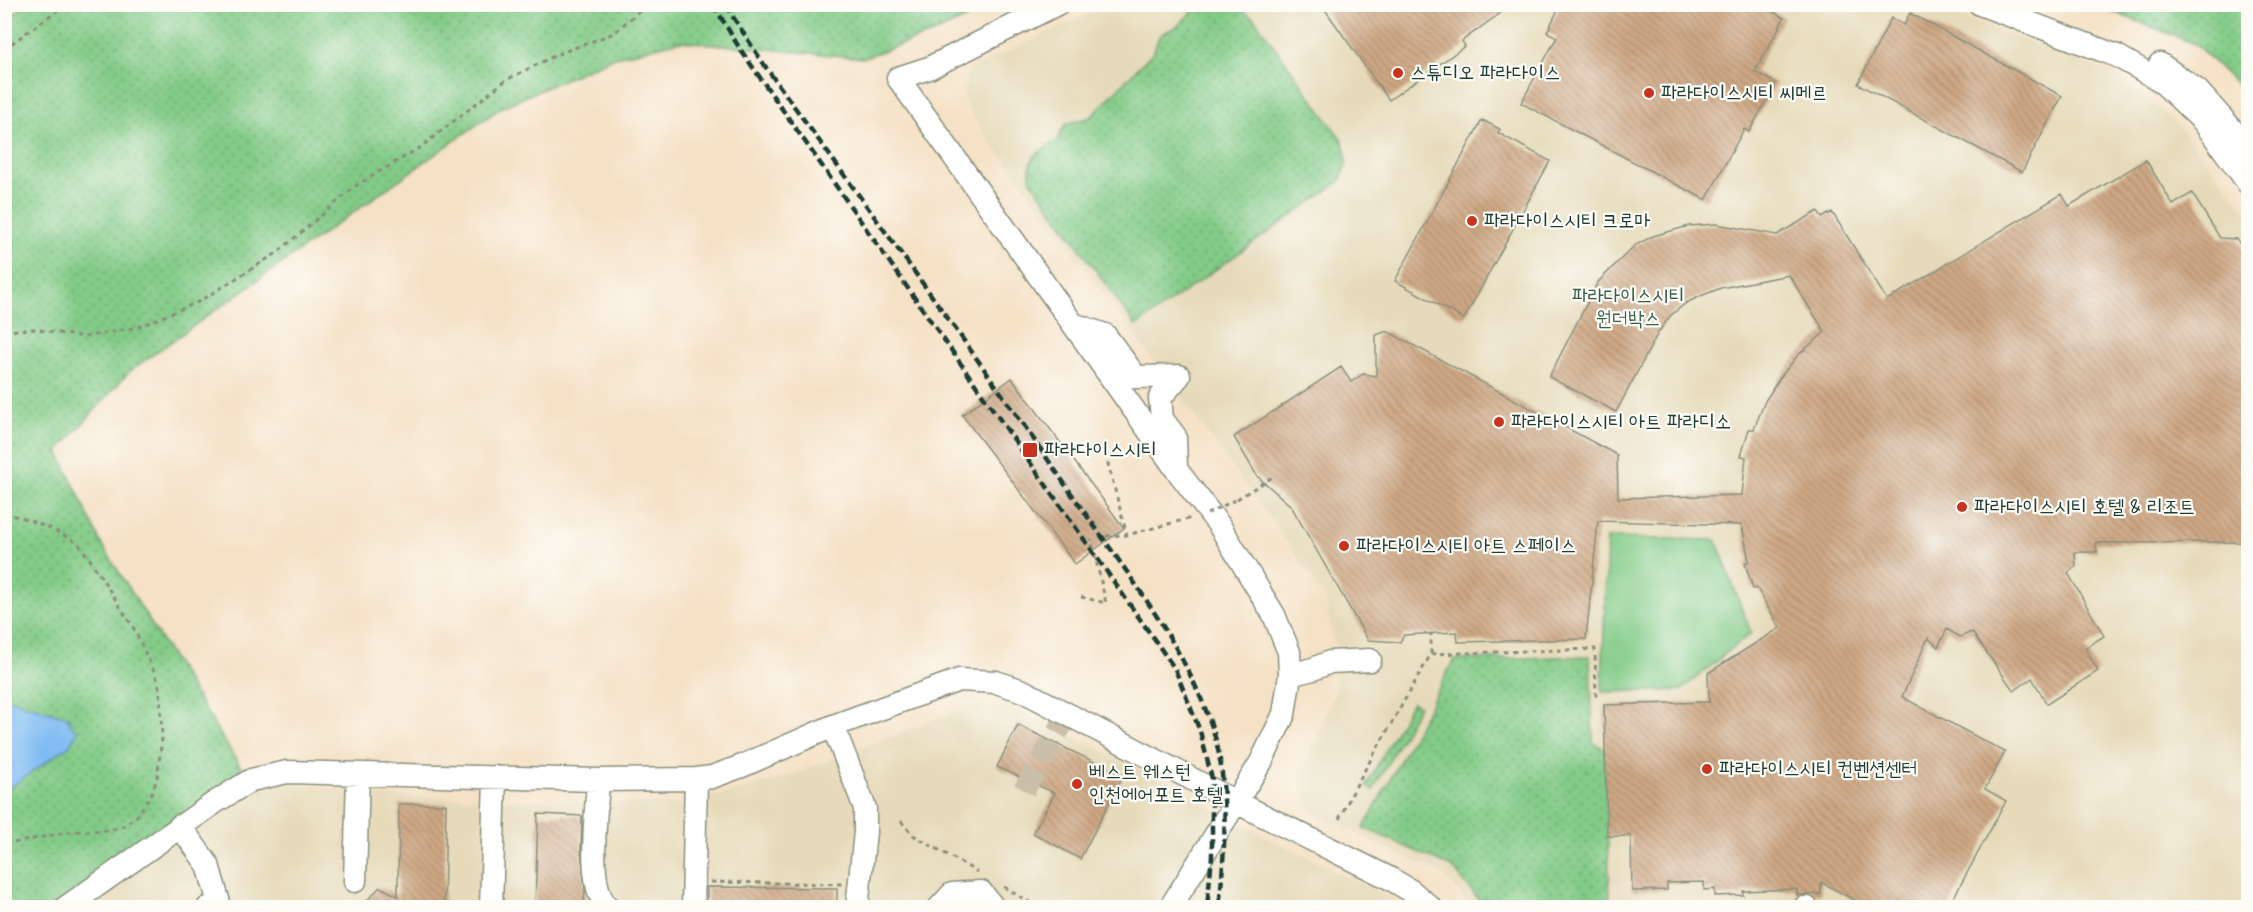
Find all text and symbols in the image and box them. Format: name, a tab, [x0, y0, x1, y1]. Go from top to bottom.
place label: 스튜디오 파라다이스	[1410, 60, 1560, 87]
marker: 스튜디오 파라다이스	[1391, 66, 1405, 80]
place label: 파라다이스시티 씨메르	[1661, 80, 1827, 107]
marker: 파라다이스시티 씨메르	[1642, 86, 1656, 100]
place label: 파라다이스시티 크로마	[1484, 208, 1650, 235]
marker: 파라다이스시티 크로마	[1465, 214, 1479, 228]
park label: 파라다이스시티 원더박스	[1572, 283, 1684, 333]
place label: 파라다이스시티 아트 파라디소	[1511, 409, 1731, 436]
marker: 파라다이스시티 아트 파라디소	[1492, 415, 1506, 429]
place label: 파라다이스시티	[1044, 437, 1157, 464]
marker: 파라다이스시티	[1021, 441, 1039, 459]
place label: 파라다이스시티 호텔 & 리조트	[1974, 494, 2195, 521]
marker: 파라다이스시티 호텔 & 리조트	[1955, 500, 1969, 514]
place label: 파라다이스시티 아트 스페이스	[1356, 533, 1576, 560]
marker: 파라다이스시티 아트 스페이스	[1337, 539, 1351, 553]
place label: 파라다이스시티 컨벤션센터	[1719, 756, 1918, 783]
place label: 베스트 웨스턴 인천에어포트 호텔	[1089, 759, 1223, 809]
marker: 파라다이스시티 컨벤션센터	[1700, 762, 1714, 776]
marker: 베스트 웨스턴 인천에어포트 호텔	[1070, 777, 1084, 791]

